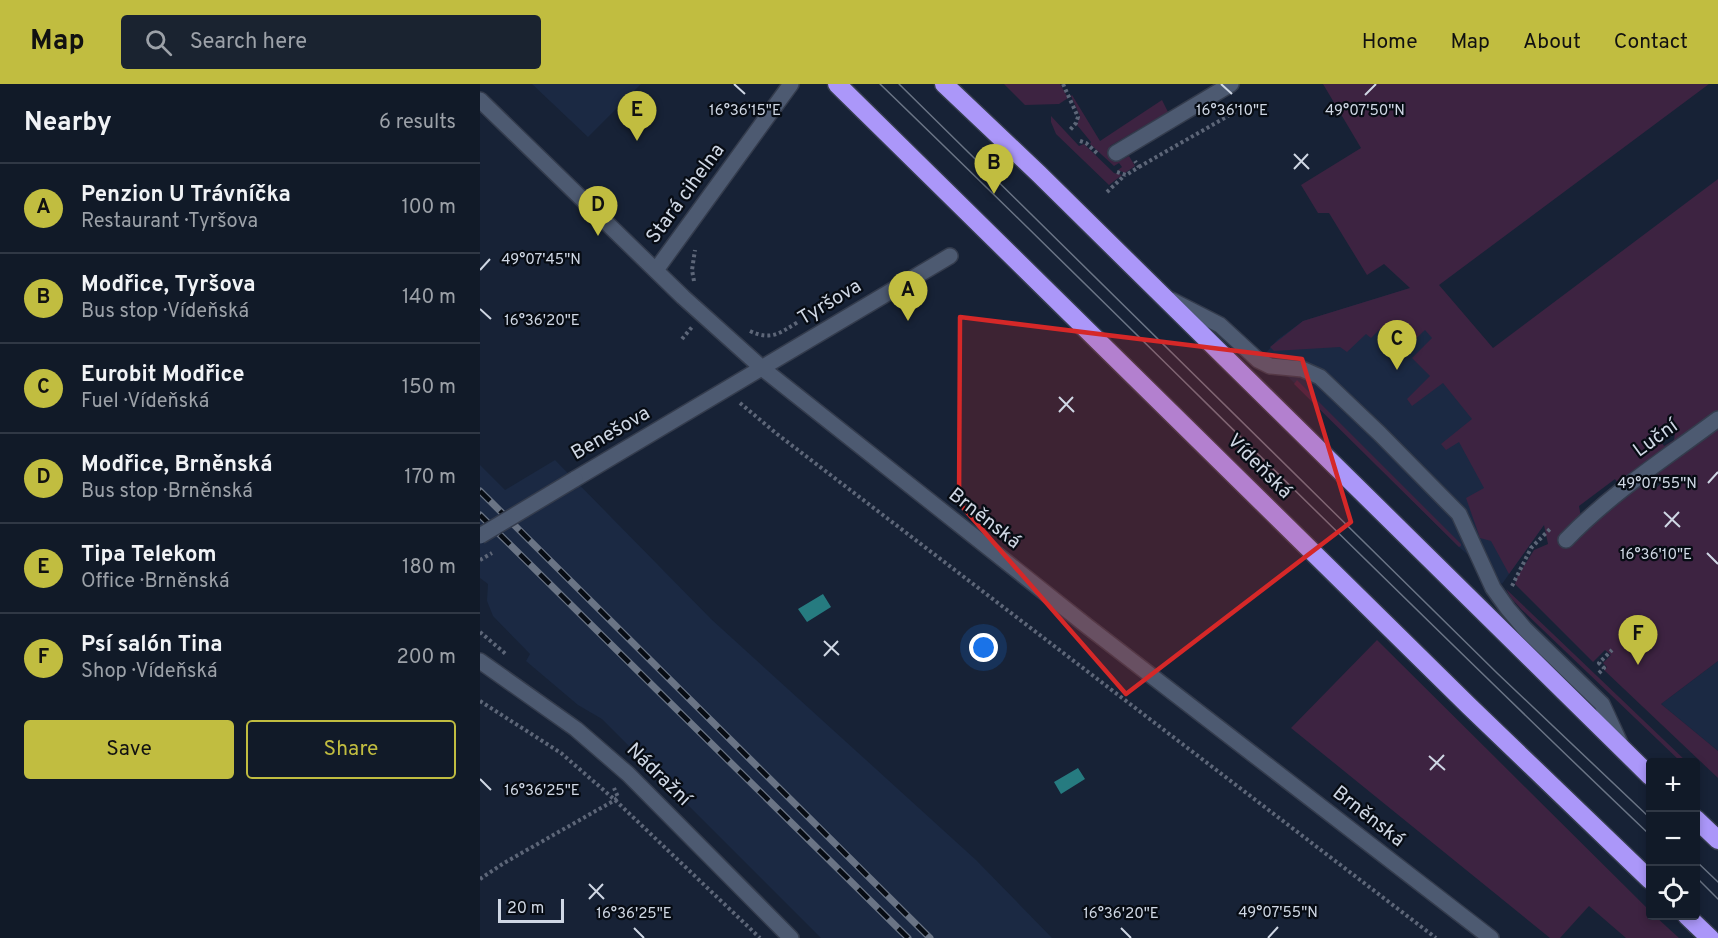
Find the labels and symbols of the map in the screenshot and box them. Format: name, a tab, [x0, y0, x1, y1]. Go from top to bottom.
pin: E	[618, 92, 656, 141]
text: 16°36'15"E	[709, 102, 781, 121]
text: 16°36'10"E	[1196, 102, 1268, 121]
text: 49°07'50"N	[1325, 102, 1405, 121]
street label: Stará cihelna	[641, 139, 731, 249]
pin: B	[974, 144, 1014, 194]
pin: D	[578, 186, 618, 236]
text: 49°07'45"N	[501, 251, 581, 270]
pin: A	[888, 272, 928, 321]
street label: Tyršova	[793, 274, 867, 332]
text: 16°36'20"E	[504, 312, 580, 331]
pin: C	[1378, 320, 1416, 370]
street label: Benešova	[567, 401, 655, 467]
street label: Luční	[1628, 413, 1685, 464]
street label: Vídeňská	[1221, 429, 1297, 505]
text: 49°07'55"N	[1617, 475, 1697, 494]
street label: Brněnská	[942, 483, 1026, 555]
text: 16°36'10"E	[1620, 546, 1692, 565]
pin: F	[1618, 616, 1658, 665]
your location	[969, 633, 998, 662]
street label: Nádražní	[620, 738, 697, 814]
street label: Brněnská	[1326, 781, 1410, 853]
text: 16°36'25"E	[504, 782, 580, 801]
scale bar	[498, 896, 564, 924]
text: 49°07'55"N	[1238, 904, 1318, 923]
text: 16°36'25"E	[596, 905, 672, 924]
text: 16°36'20"E	[1083, 905, 1159, 924]

